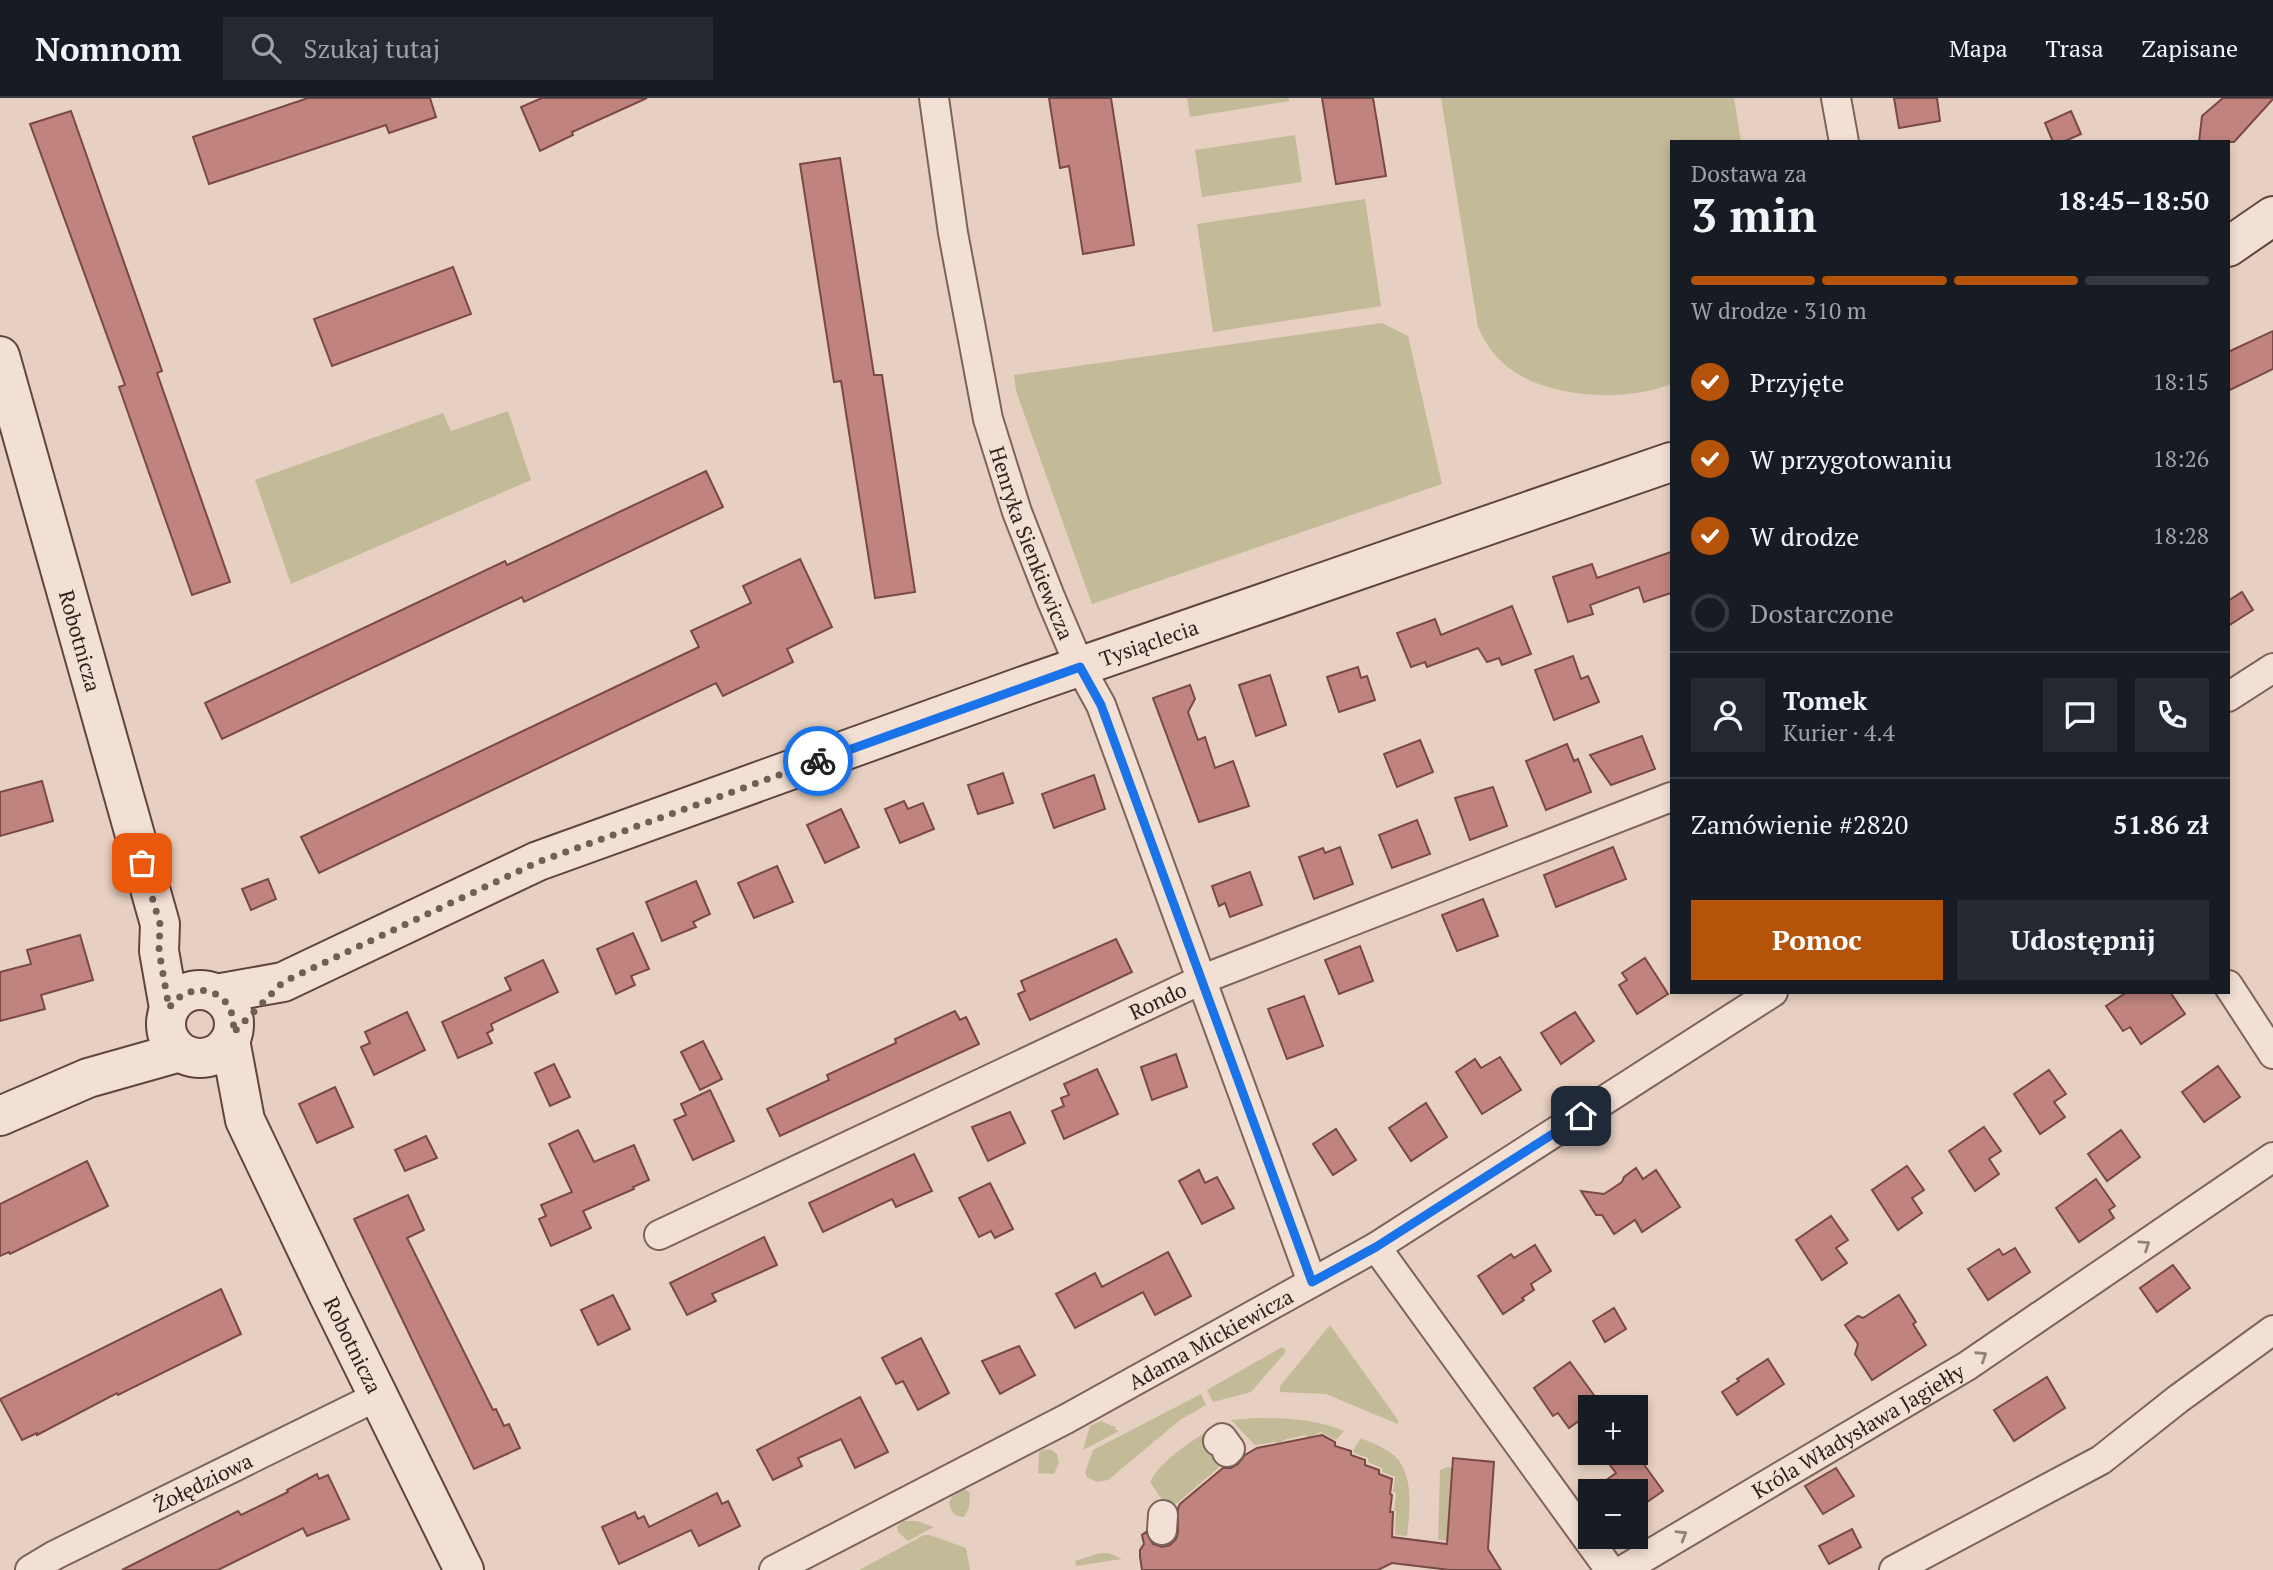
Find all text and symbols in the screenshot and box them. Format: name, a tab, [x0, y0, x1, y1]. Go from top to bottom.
search box	[223, 17, 713, 80]
text: Nomnom	[35, 27, 181, 70]
icon: search	[247, 29, 285, 67]
text: Szukaj tutaj	[303, 31, 440, 65]
text: Mapa	[1949, 32, 2008, 64]
text: Trasa	[2046, 32, 2104, 64]
text: Zapisane	[2142, 32, 2238, 64]
text: Dostawa za	[1691, 158, 1807, 189]
text: 18:45–18:50	[2057, 183, 2209, 217]
text: 3 min	[1691, 184, 1817, 245]
text: W drodze · 310 m	[1691, 295, 1867, 326]
icon: check	[1691, 363, 1729, 401]
text: Przyjęte	[1750, 365, 1844, 399]
text: 18:15	[2152, 366, 2209, 397]
icon: check	[1691, 440, 1729, 478]
text: W przygotowaniu	[1750, 442, 1952, 476]
street label: Henryka Sienkiewicza	[983, 443, 1081, 644]
text: 18:26	[2152, 443, 2209, 474]
icon: check	[1691, 517, 1729, 555]
text: W drodze	[1750, 519, 1859, 553]
text: 18:28	[2152, 520, 2209, 551]
street label: Robotnicza	[53, 587, 108, 695]
text: Dostarczone	[1750, 596, 1894, 630]
street label: Tysiąclecia	[1096, 612, 1202, 673]
button: person	[1691, 678, 1765, 752]
button: chat	[2043, 678, 2117, 752]
button: phone	[2135, 678, 2209, 752]
text: Tomek	[1783, 683, 1868, 717]
text: Kurier · 4.4	[1783, 717, 1895, 748]
courier	[783, 726, 853, 796]
icon: bike	[799, 742, 837, 780]
text: Zamówienie #2820	[1691, 807, 1908, 841]
text: 51.86 zł	[2113, 807, 2209, 841]
pin	[112, 833, 172, 893]
icon: bag	[123, 844, 161, 882]
button: Pomoc	[1691, 900, 1943, 980]
button: Udostępnij	[1957, 900, 2209, 980]
street label: Rondo	[1124, 975, 1191, 1026]
pin	[1551, 1086, 1611, 1146]
icon: home	[1562, 1097, 1600, 1135]
one-way arrow	[2137, 1240, 2150, 1253]
street label: Adama Mickiewicza	[1123, 1282, 1298, 1396]
street label: Robotnicza	[318, 1292, 389, 1398]
one-way arrow	[1974, 1351, 1987, 1364]
street label: Króla Władysława Jagiełły	[1747, 1357, 1969, 1505]
map controls	[1578, 1395, 1648, 1549]
button: +	[1578, 1395, 1648, 1465]
street label: Żołędziowa	[149, 1446, 257, 1518]
button: −	[1578, 1479, 1648, 1549]
one-way arrow	[1674, 1530, 1687, 1543]

